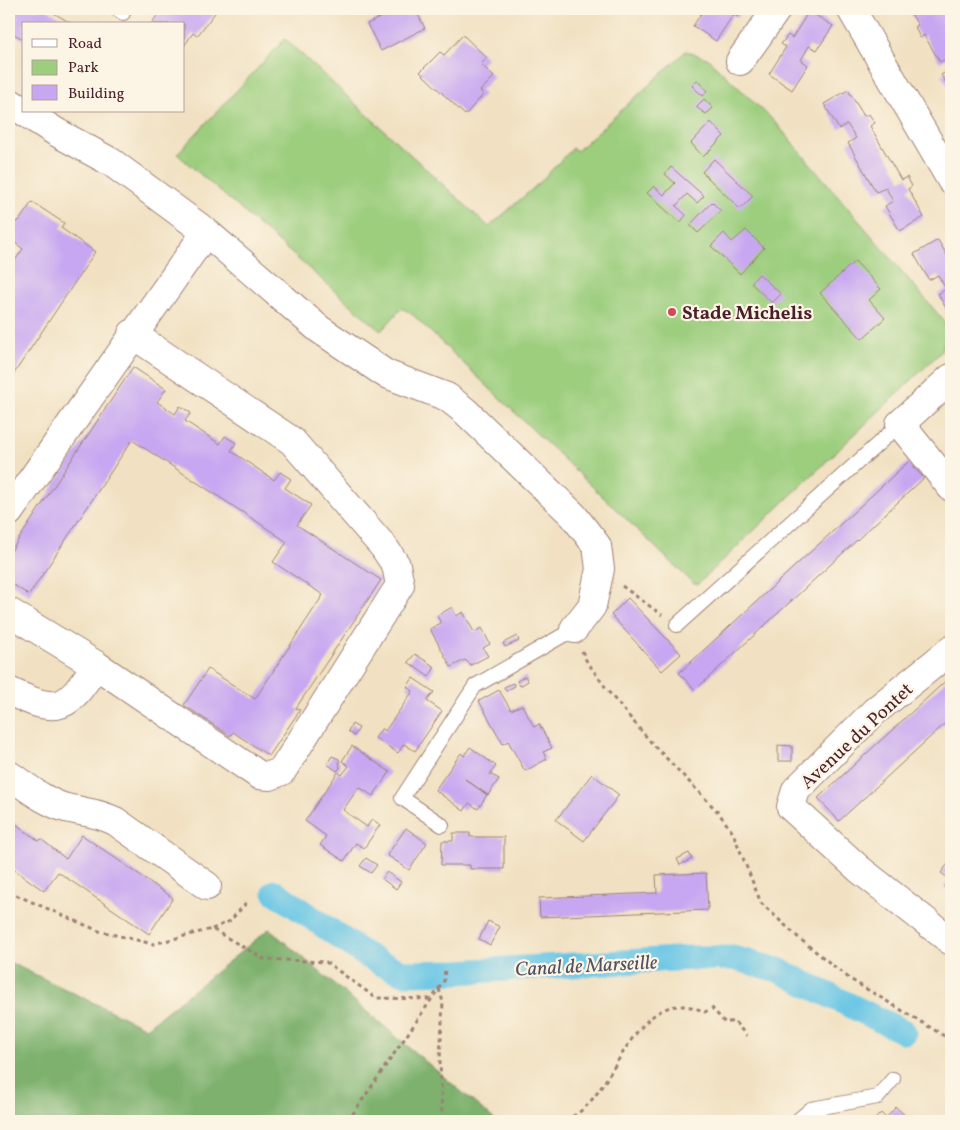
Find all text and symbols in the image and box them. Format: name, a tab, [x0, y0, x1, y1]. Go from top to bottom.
legend	[22, 22, 185, 112]
text: Road	[68, 34, 102, 55]
text: Park	[68, 58, 99, 79]
text: Building	[68, 84, 125, 105]
place label: Stade Michelis	[682, 301, 813, 327]
marker: Stade Michelis	[666, 306, 678, 318]
street label: Avenue du Pontet	[795, 677, 920, 796]
water label: Canal de Marseille	[514, 949, 659, 985]

